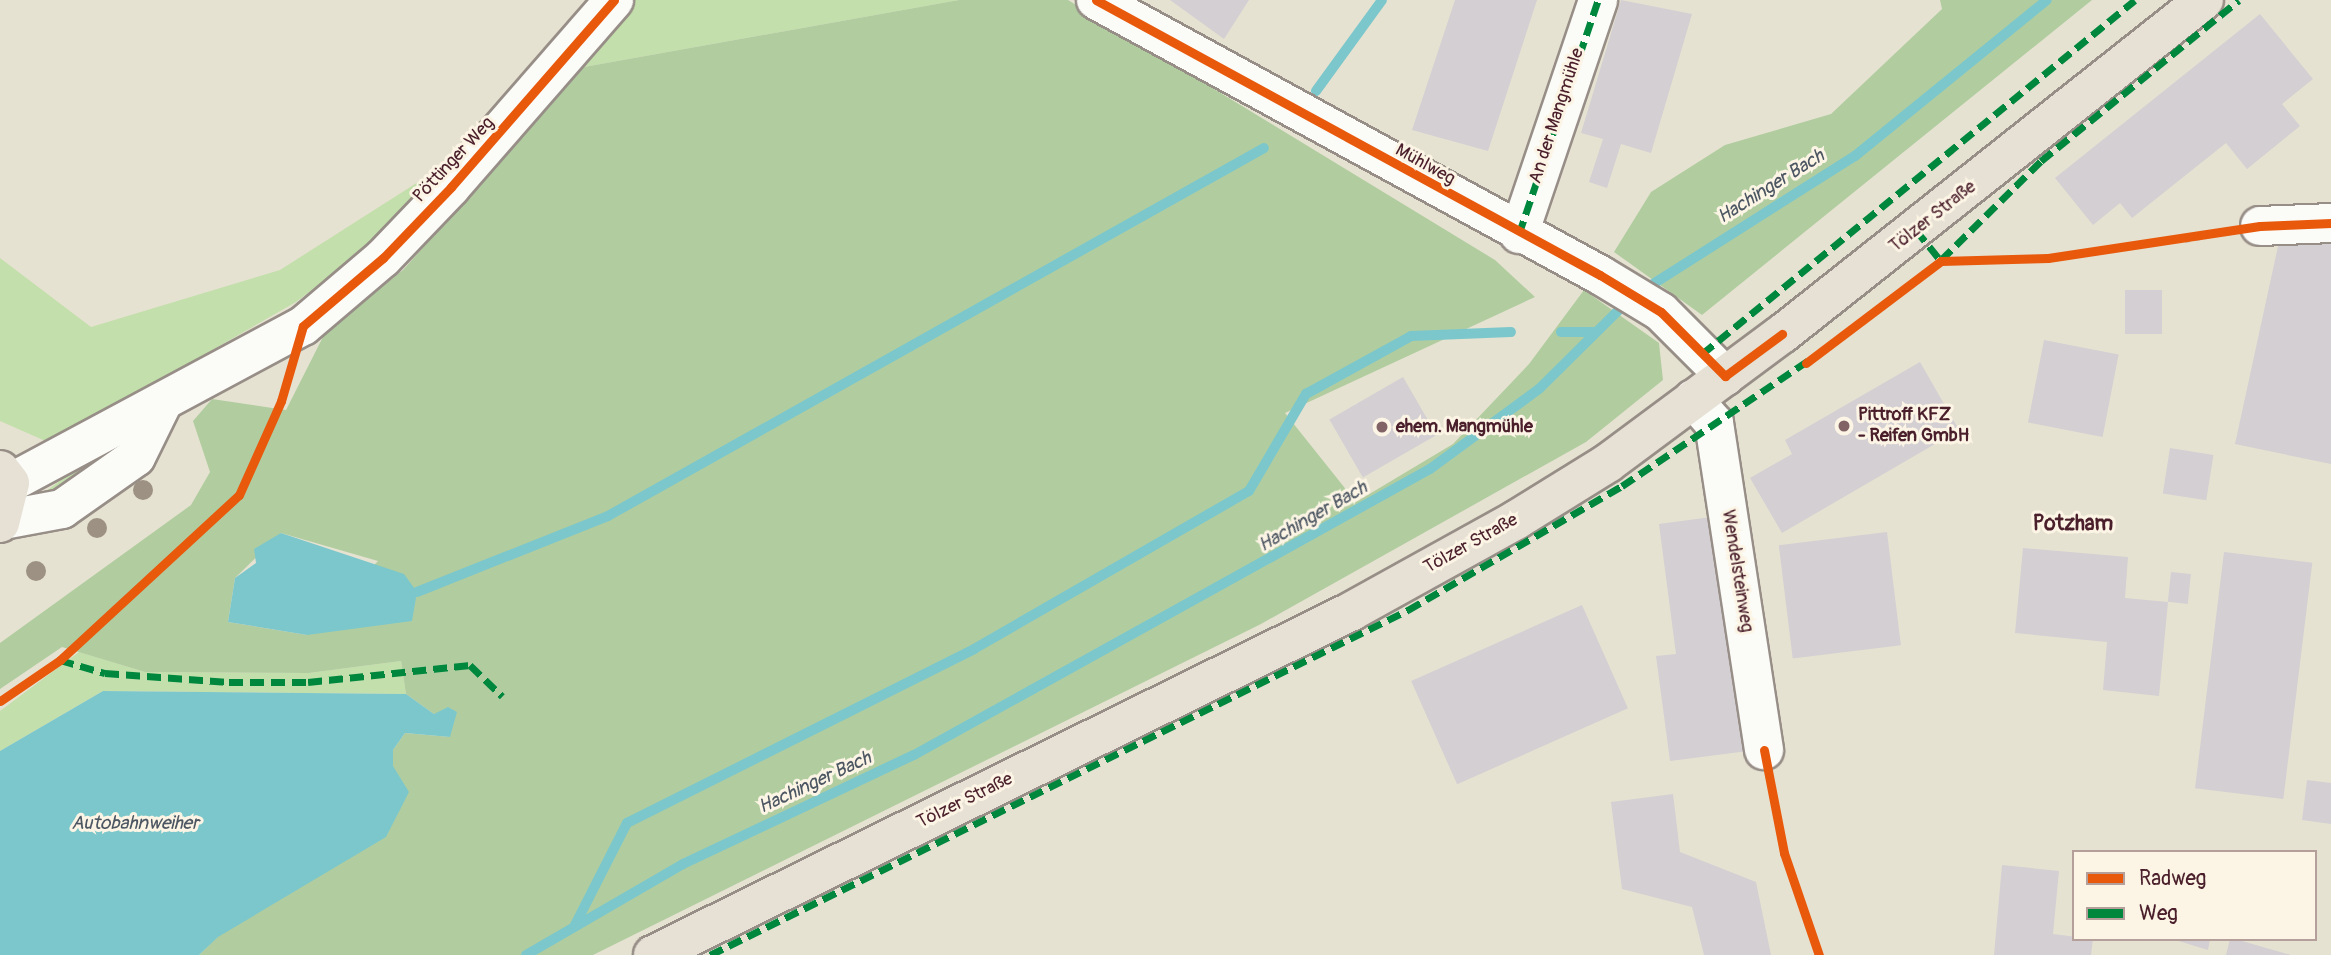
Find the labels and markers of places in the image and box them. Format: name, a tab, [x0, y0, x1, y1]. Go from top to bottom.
place label: Pittroff KFZ - Reifen GmbH	[1858, 405, 1969, 448]
place label: ehem. Mangmühle	[1396, 416, 1533, 438]
marker: Pittroff KFZ - Reifen GmbH	[1836, 418, 1852, 434]
marker: ehem. Mangmühle	[1374, 419, 1390, 435]

